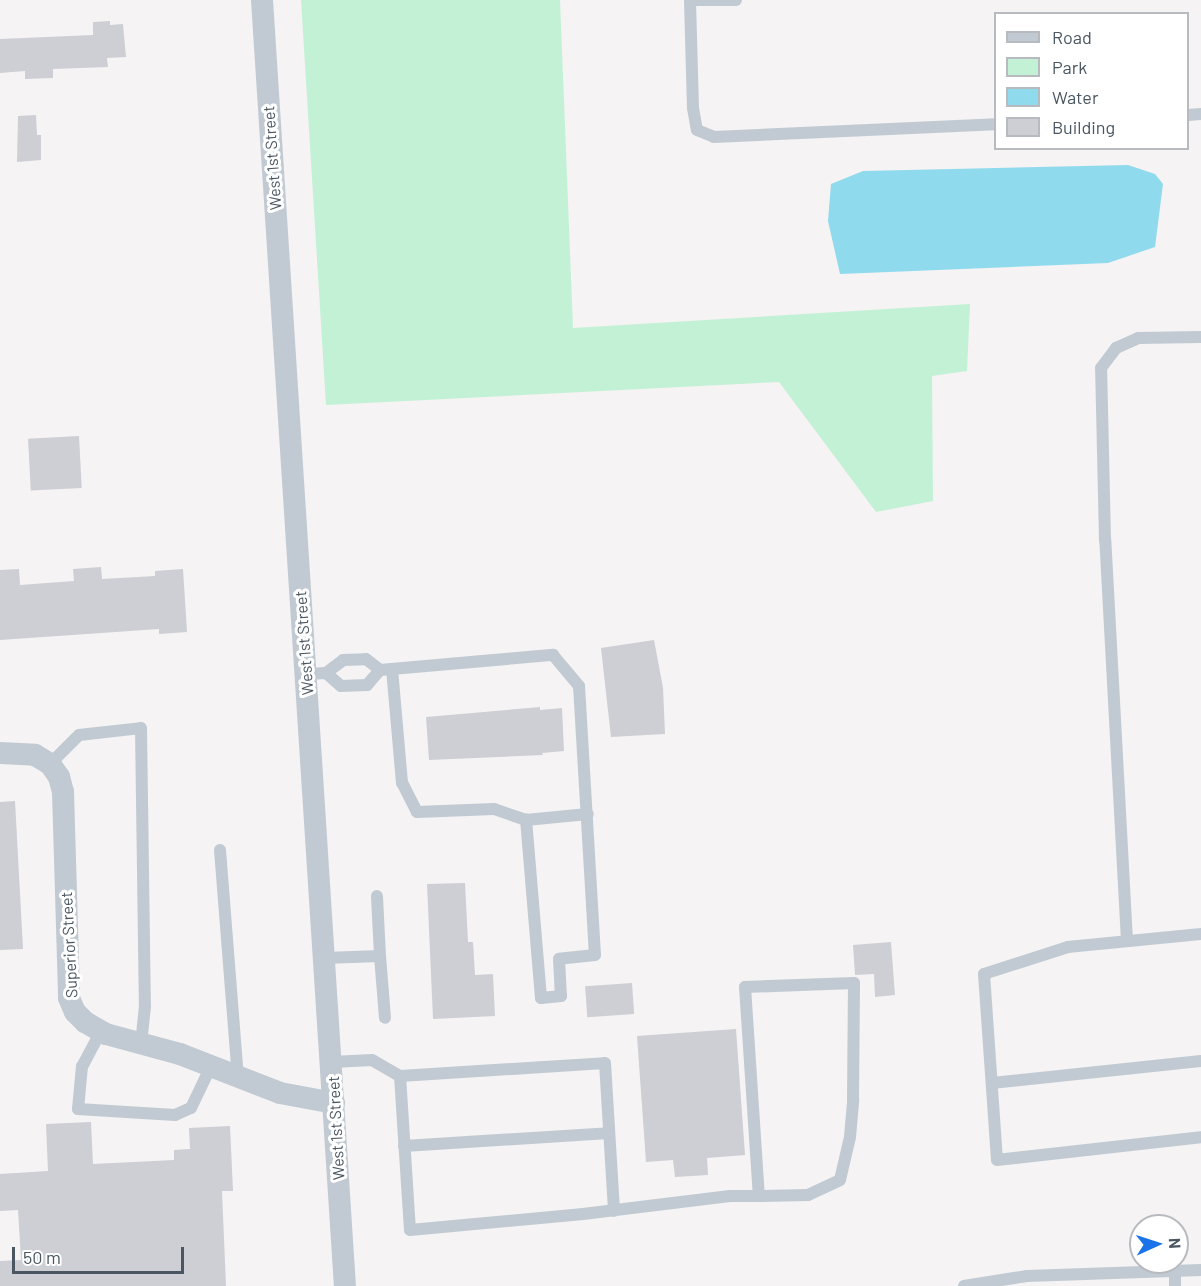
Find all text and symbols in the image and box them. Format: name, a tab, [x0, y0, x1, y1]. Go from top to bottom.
legend	[994, 12, 1189, 150]
text: Road	[1052, 26, 1092, 48]
text: Park	[1052, 56, 1087, 78]
text: Water	[1052, 86, 1099, 108]
street label: West 1st Street	[259, 105, 285, 211]
text: Building	[1052, 116, 1115, 138]
street label: West 1st Street	[291, 590, 317, 696]
street label: Superior Street	[57, 891, 81, 999]
street label: West 1st Street	[324, 1075, 348, 1181]
north arrow	[1129, 1214, 1189, 1274]
scale bar	[15, 1235, 188, 1273]
text: N	[1166, 1237, 1185, 1249]
text: 50 m	[23, 1246, 61, 1268]

